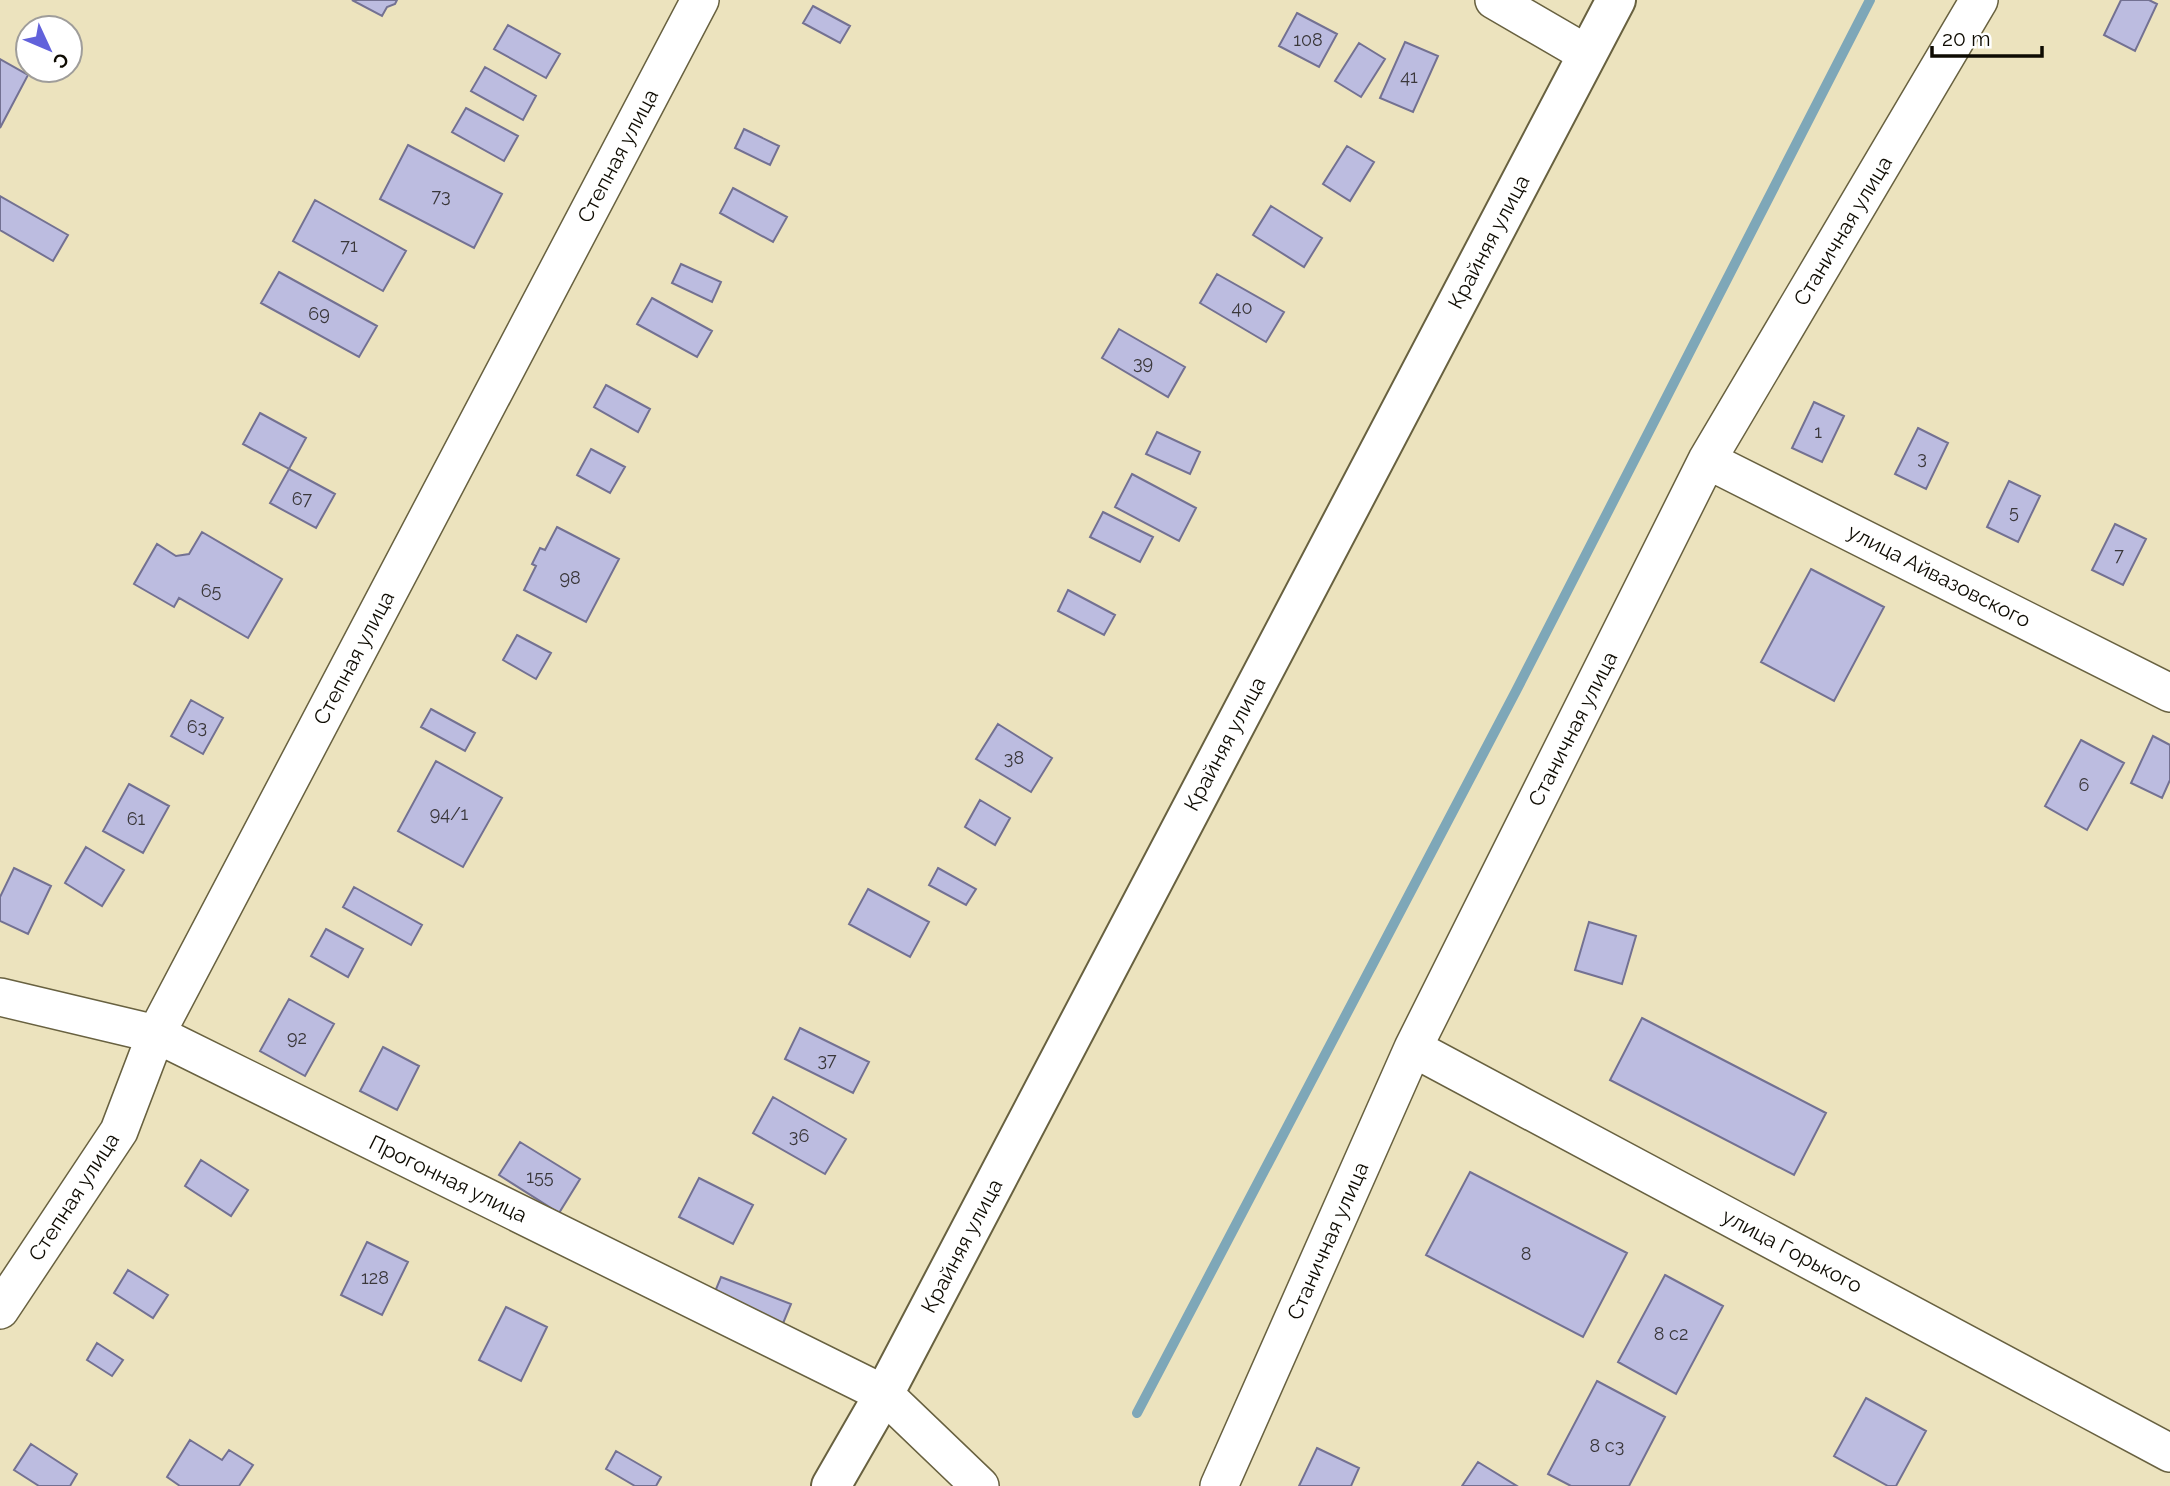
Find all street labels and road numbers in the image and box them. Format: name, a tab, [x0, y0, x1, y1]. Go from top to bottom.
street label: Степная улица	[572, 85, 663, 227]
street label: Станичная улица	[1788, 151, 1897, 310]
street label: Крайняя улица	[1443, 170, 1534, 313]
street label: улица Айвазовского	[1843, 519, 2035, 633]
street label: Степная улица	[308, 587, 399, 729]
street label: Станичная улица	[1523, 647, 1622, 810]
street label: Крайняя улица	[1179, 672, 1270, 815]
street label: Степная улица	[23, 1128, 124, 1265]
street label: Прогонная улица	[365, 1130, 531, 1228]
street label: Станичная улица	[1282, 1158, 1374, 1324]
street label: Крайняя улица	[916, 1174, 1007, 1317]
street label: улица Горького	[1718, 1203, 1867, 1298]

